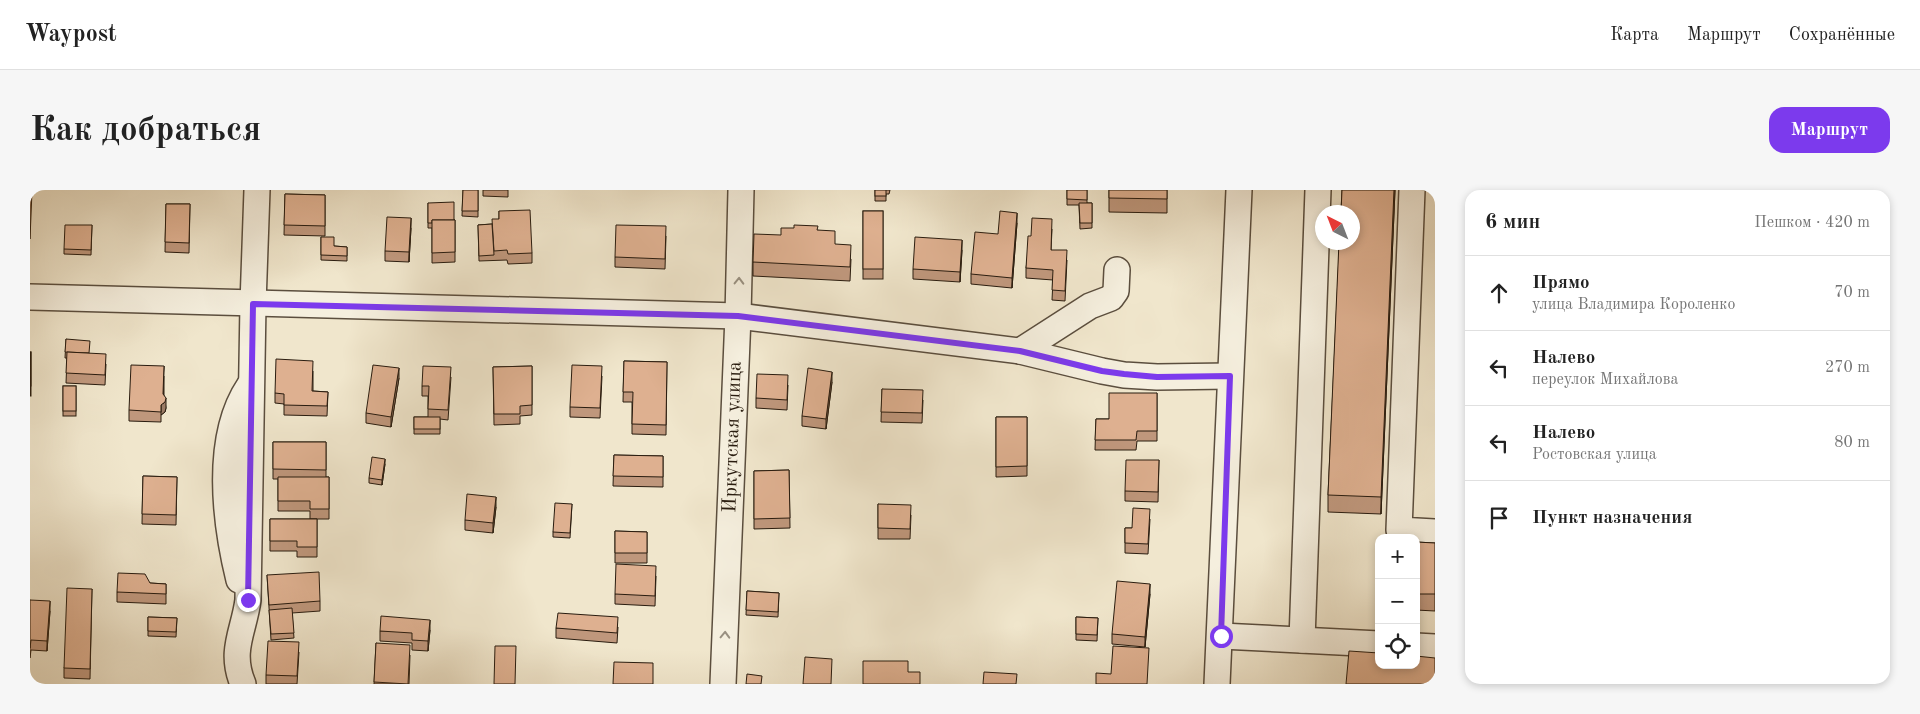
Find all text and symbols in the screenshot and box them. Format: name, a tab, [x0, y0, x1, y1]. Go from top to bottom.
text: Waypost	[25, 23, 117, 47]
text: Карта	[1610, 26, 1659, 44]
text: Маршрут	[1687, 26, 1761, 44]
text: Сохранённые	[1789, 26, 1895, 44]
button: Маршрут	[1769, 107, 1890, 153]
text: Как добраться	[30, 113, 261, 148]
north arrow	[1315, 205, 1360, 250]
text: 6 мин	[1485, 212, 1540, 233]
text: Пешком · 420 m	[1754, 215, 1870, 231]
text: Прямо	[1532, 274, 1590, 293]
one-way arrow	[734, 276, 744, 284]
icon: ahead	[1485, 279, 1513, 307]
text: 70 m	[1834, 285, 1870, 301]
text: улица Владимира Короленко	[1532, 297, 1735, 313]
text: Налево	[1532, 349, 1595, 368]
icon: left	[1485, 354, 1513, 382]
text: 270 m	[1825, 360, 1870, 376]
street label: Иркутская улица	[720, 361, 746, 513]
text: переулок Михайлова	[1532, 372, 1678, 388]
text: Налево	[1532, 424, 1595, 443]
icon: left	[1485, 429, 1513, 457]
text: 80 m	[1834, 435, 1870, 451]
text: Ростовская улица	[1532, 447, 1657, 463]
icon: arrive	[1485, 504, 1513, 532]
text: Пункт назначения	[1532, 509, 1692, 528]
map controls	[1375, 534, 1420, 669]
button: +	[1375, 534, 1420, 579]
button: −	[1375, 579, 1420, 624]
route end	[237, 589, 260, 612]
button: locate	[1375, 624, 1420, 669]
route start	[1210, 625, 1233, 648]
one-way arrow	[719, 631, 730, 639]

